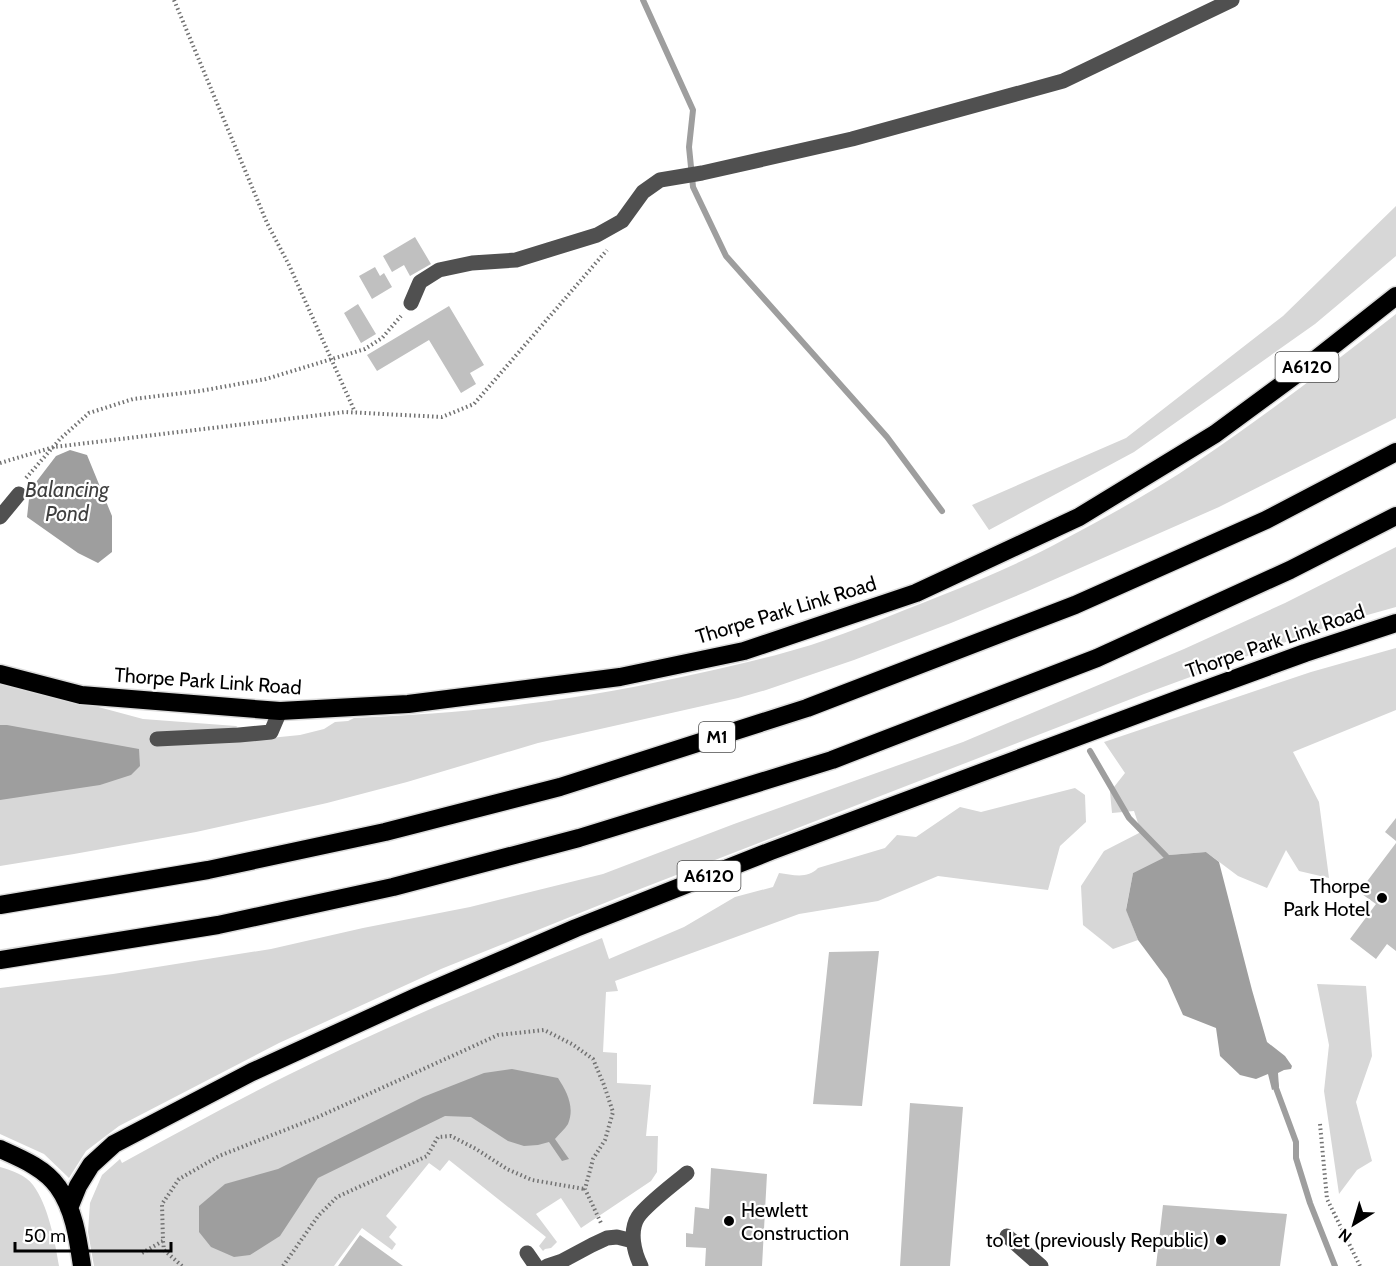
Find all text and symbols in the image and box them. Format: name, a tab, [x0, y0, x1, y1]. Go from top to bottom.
road number: A6120	[1276, 352, 1338, 382]
water label: Balancing Pond	[25, 477, 110, 526]
street label: Thorpe Park Link Road	[693, 571, 879, 649]
street label: Thorpe Park Link Road	[1182, 599, 1368, 683]
street label: Thorpe Park Link Road	[114, 662, 302, 700]
road number: M1	[699, 722, 735, 752]
road number: A6120	[678, 861, 740, 891]
place label: Thorpe Park Hotel	[1283, 874, 1370, 921]
marker: Thorpe Park Hotel	[1375, 891, 1389, 905]
north arrow	[1324, 1194, 1384, 1254]
place label: Hewlett Construction	[741, 1198, 849, 1245]
marker: Hewlett Construction	[722, 1214, 736, 1228]
scale bar	[15, 1215, 171, 1253]
text: 50 m	[24, 1225, 66, 1247]
text: N	[1335, 1225, 1356, 1247]
place label: to let (previously Republic)	[986, 1228, 1209, 1252]
marker: to let (previously Republic)	[1214, 1233, 1228, 1247]

